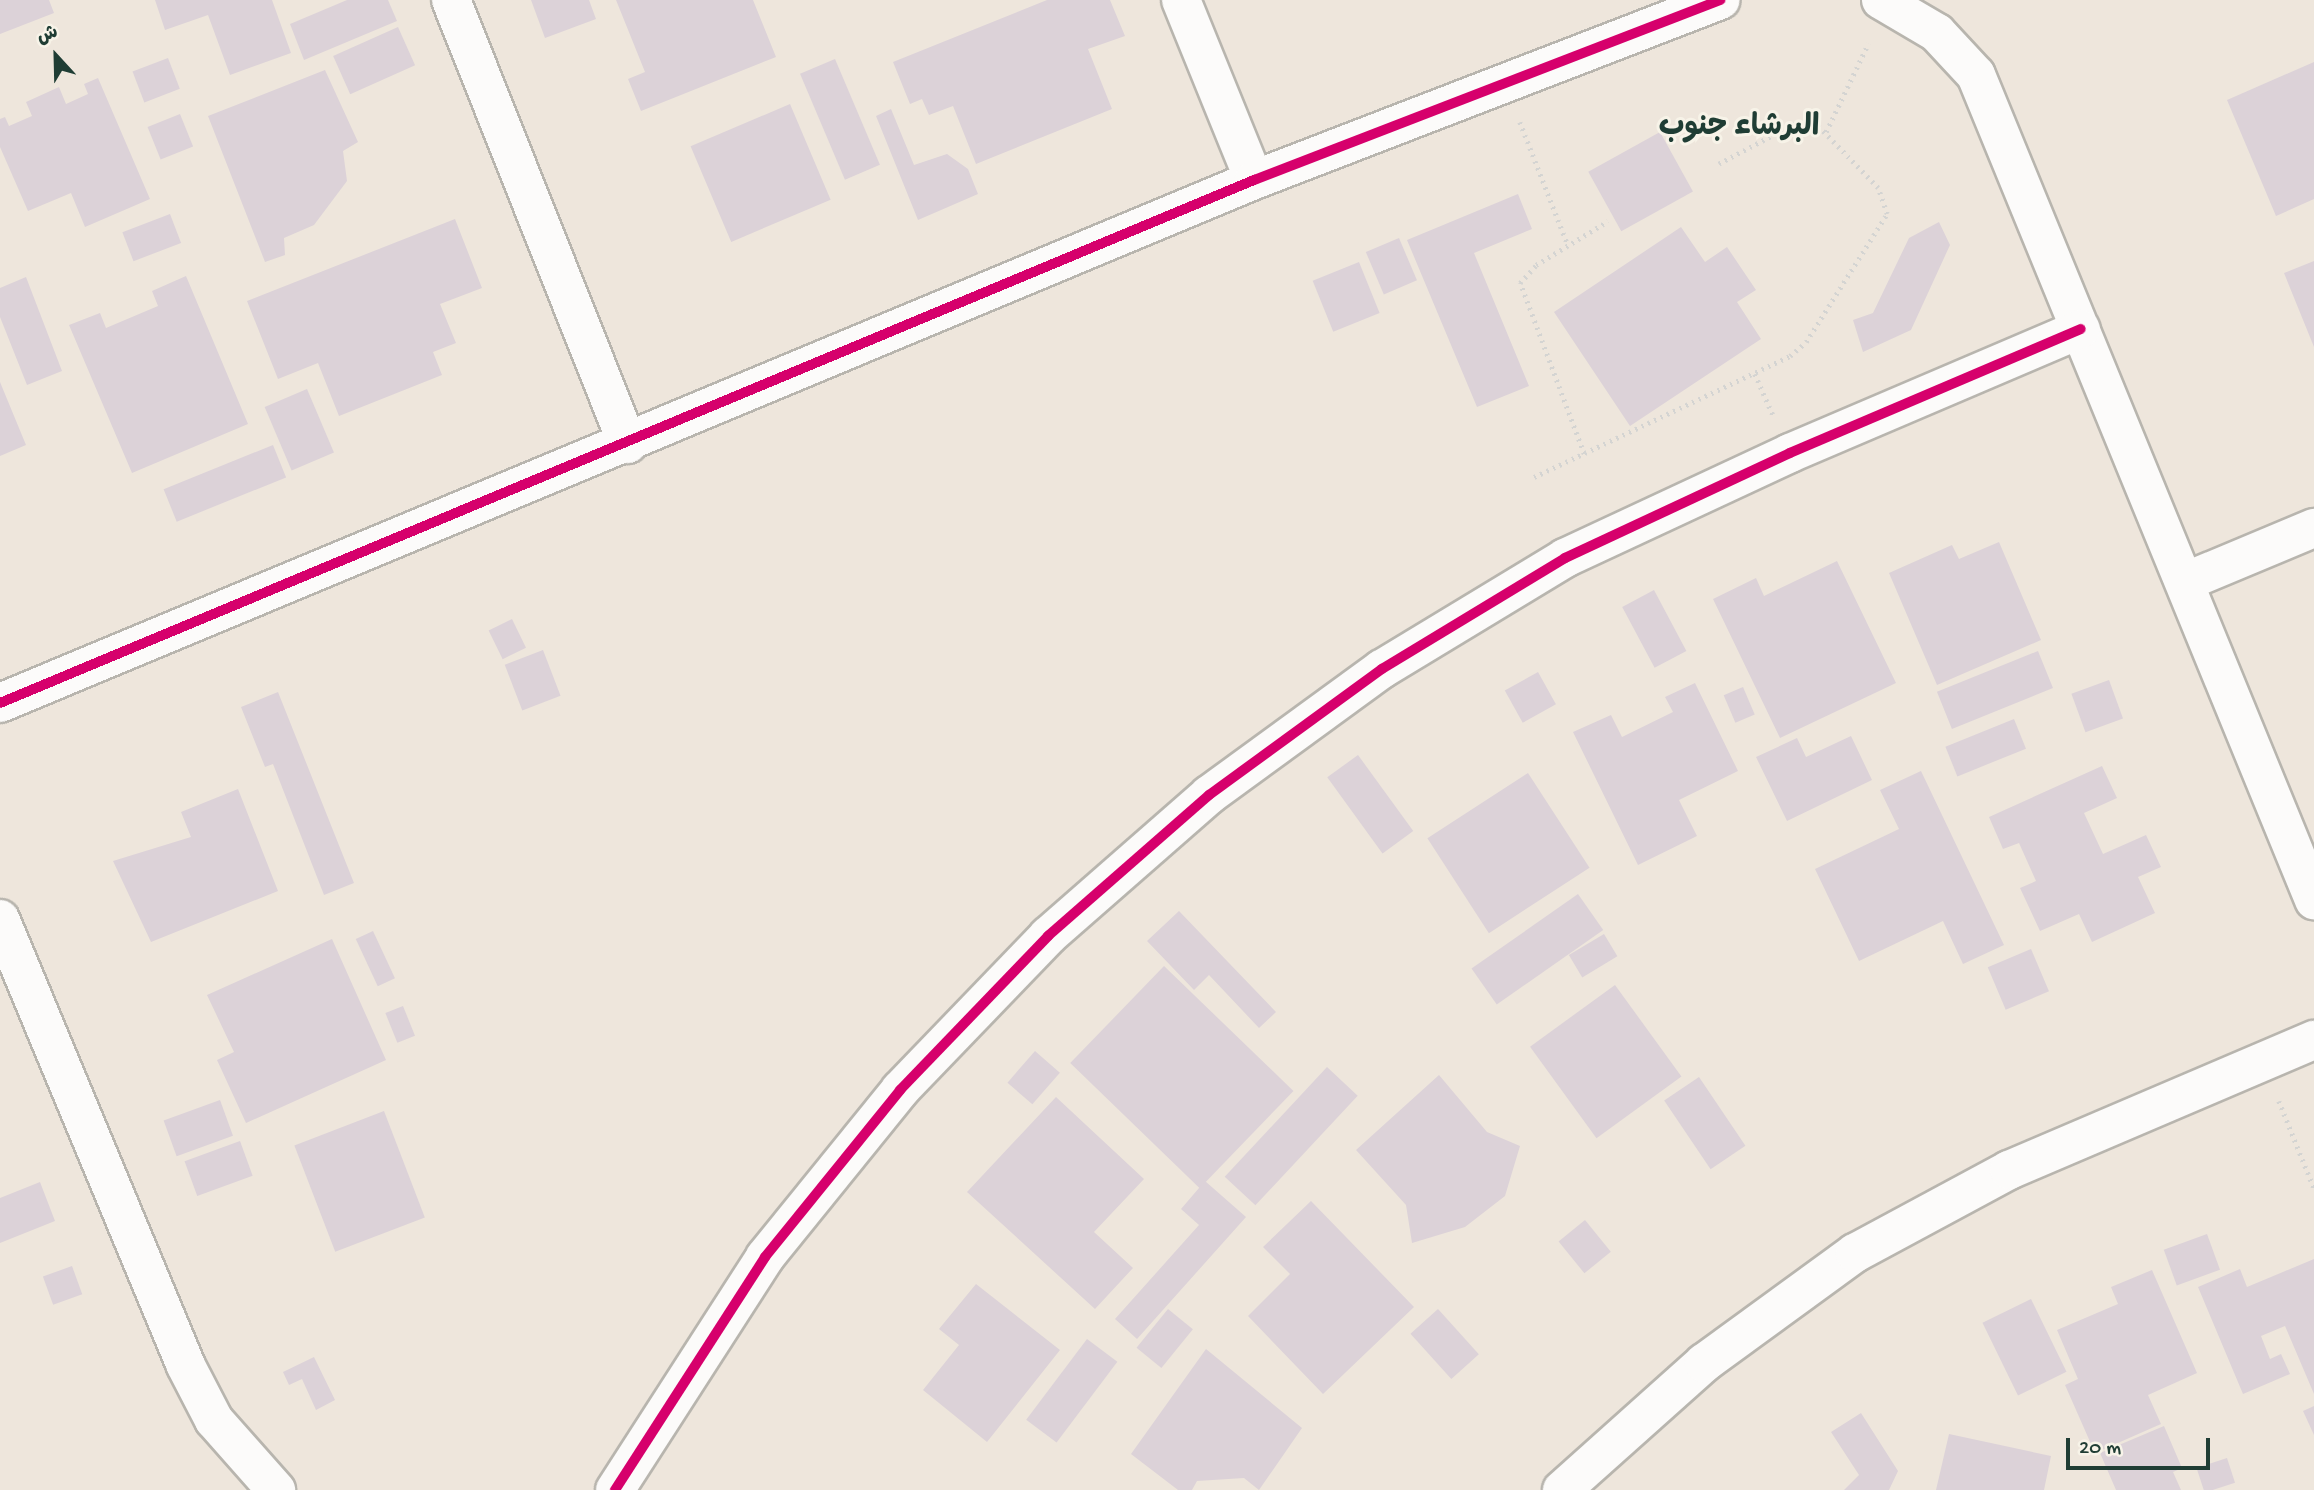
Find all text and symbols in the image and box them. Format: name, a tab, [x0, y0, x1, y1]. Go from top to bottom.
north arrow	[21, 21, 91, 91]
text: ش	[34, 21, 62, 51]
district label: البرشاء جنوب	[1659, 111, 1819, 147]
scale bar	[2069, 1424, 2212, 1468]
text: 20 m	[2079, 1437, 2121, 1462]

